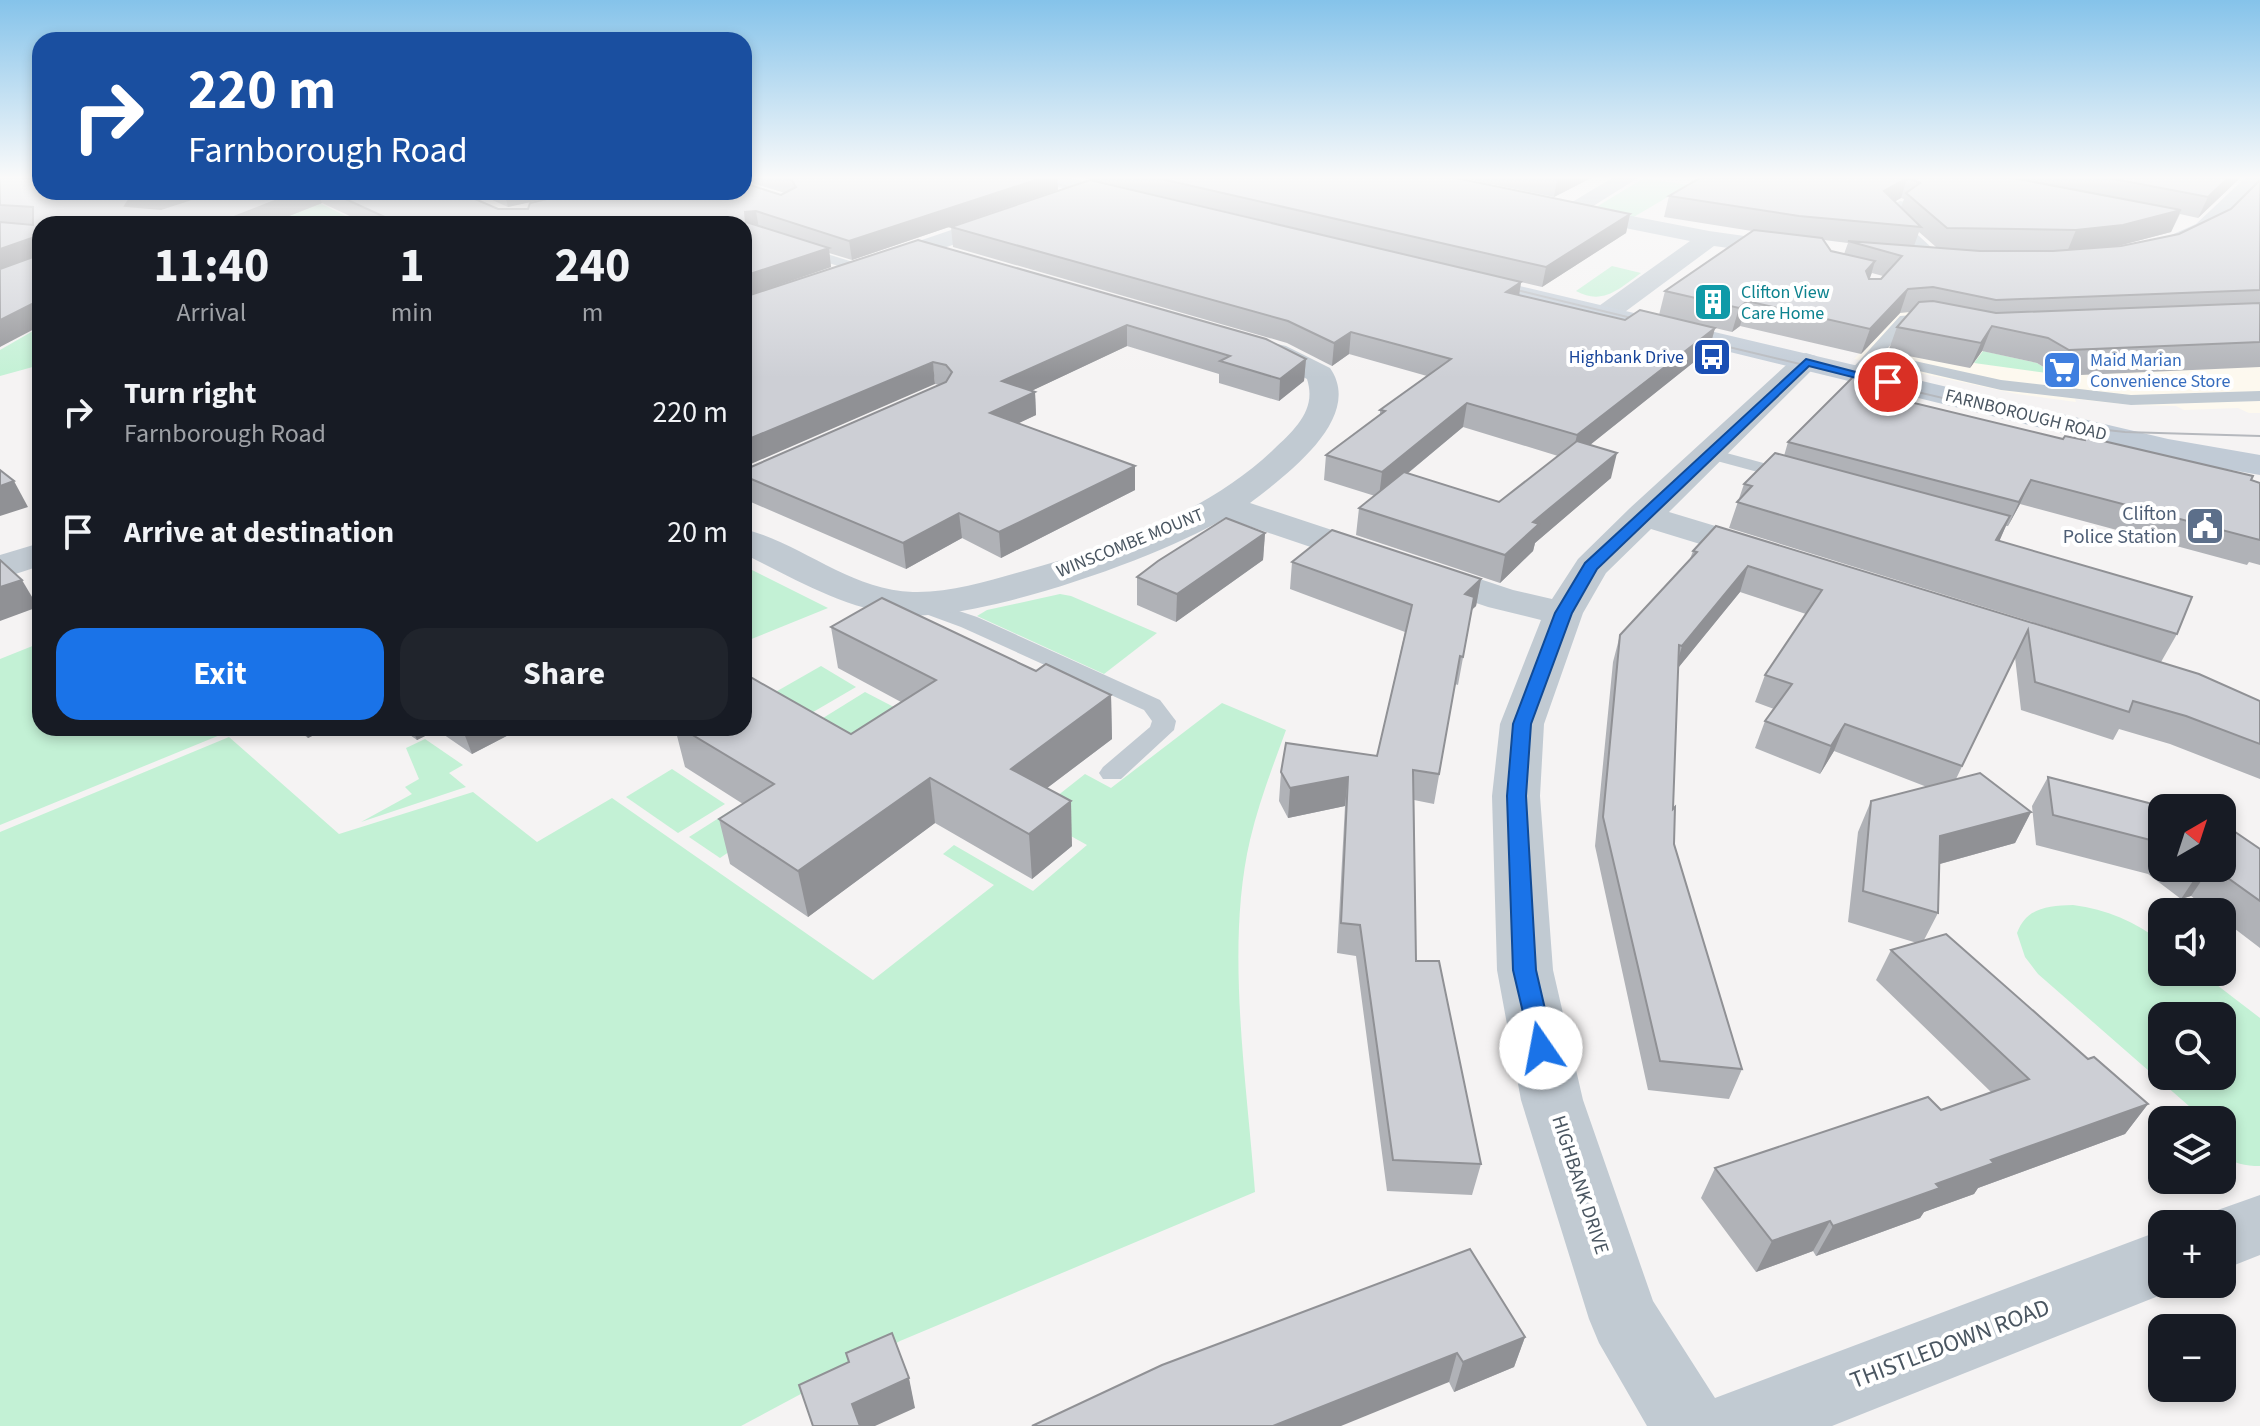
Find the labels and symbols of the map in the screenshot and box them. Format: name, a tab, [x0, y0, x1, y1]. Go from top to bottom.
place label: Clifton View Care Home	[1741, 280, 1830, 326]
building icon: Clifton View Care Home	[1692, 281, 1734, 323]
bus stop icon: Highbank Drive	[1691, 336, 1733, 378]
place label: Highbank Drive	[1569, 345, 1684, 370]
pin	[1854, 348, 1922, 416]
place label: Maid Marian Convenience Store	[2090, 348, 2230, 394]
supermarket icon: Maid Marian Convenience Store	[2041, 349, 2083, 391]
street label: FARNBOROUGH ROAD	[1943, 383, 2109, 447]
place label: Clifton Police Station	[2063, 500, 2177, 551]
street label: WINSCOMBE MOUNT	[1053, 502, 1208, 584]
public building icon: Clifton Police Station	[2184, 505, 2226, 547]
north arrow	[2148, 794, 2236, 882]
position arrow	[1499, 1006, 1583, 1090]
street label: HIGHBANK DRIVE	[1544, 1112, 1616, 1258]
street label: THISTLEDOWN ROAD	[1845, 1290, 2055, 1398]

